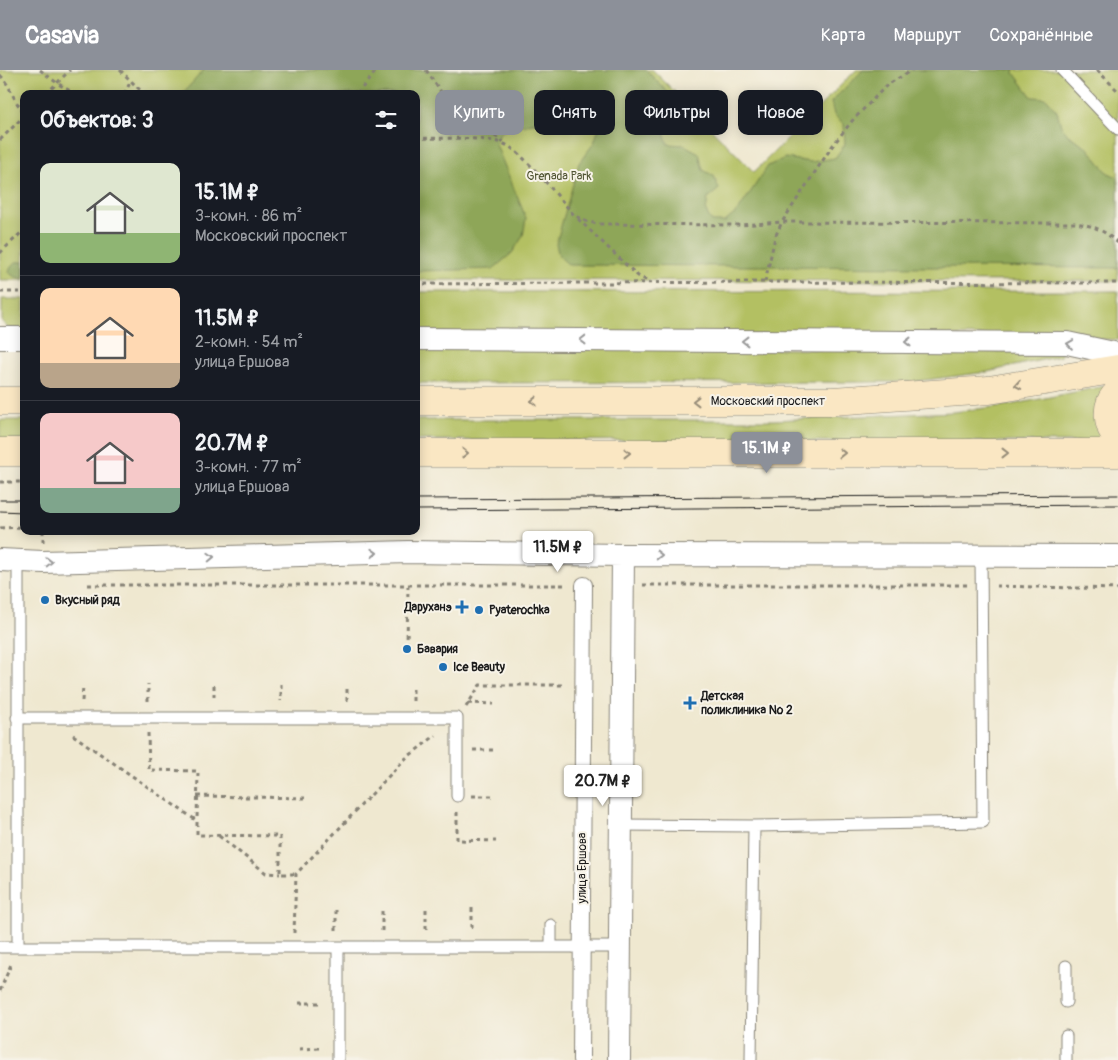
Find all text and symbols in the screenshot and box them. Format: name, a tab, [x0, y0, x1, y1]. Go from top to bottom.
text: Casavia	[25, 21, 99, 50]
text: Карта	[821, 24, 865, 47]
text: Маршрут	[893, 24, 961, 47]
text: Сохранённые	[989, 24, 1093, 47]
chip: Купить	[435, 90, 524, 135]
chip: Снять	[534, 90, 615, 135]
chip: Фильтры	[625, 90, 728, 135]
chip: Новое	[738, 90, 823, 135]
icon: filters	[372, 106, 400, 134]
text: Объектов: 3	[40, 107, 154, 134]
park label: Grenada Park	[526, 169, 592, 184]
text: 15.1M ₽	[195, 179, 260, 206]
icon: home	[80, 183, 140, 243]
text: 3-комн. · 86 m²	[195, 206, 302, 226]
text: Московский проспект	[195, 226, 347, 246]
text: 11.5M ₽	[195, 305, 260, 332]
icon: home	[80, 308, 140, 368]
text: 2-комн. · 54 m²	[195, 332, 303, 352]
one-way arrow	[579, 335, 586, 345]
one-way arrow	[741, 336, 749, 346]
one-way arrow	[904, 337, 912, 347]
one-way arrow	[1066, 340, 1075, 350]
text: улица Ершова	[195, 352, 289, 372]
one-way arrow	[1014, 380, 1023, 390]
street label: Московский проспект	[711, 394, 825, 409]
one-way arrow	[530, 396, 538, 406]
one-way arrow	[692, 396, 700, 406]
text: 20.7M ₽	[195, 430, 269, 457]
pin: 15.1M ₽	[721, 432, 813, 474]
icon: home	[80, 433, 140, 493]
text: 15.1M ₽	[742, 438, 792, 458]
one-way arrow	[462, 448, 469, 458]
one-way arrow	[624, 448, 632, 458]
one-way arrow	[839, 448, 847, 458]
one-way arrow	[1002, 448, 1009, 458]
text: 3-комн. · 77 m²	[195, 457, 302, 477]
text: улица Ершова	[195, 477, 289, 497]
pin: 11.5M ₽	[512, 530, 604, 573]
text: 11.5M ₽	[533, 537, 583, 557]
one-way arrow	[370, 548, 378, 558]
one-way arrow	[655, 550, 663, 560]
one-way arrow	[207, 552, 215, 563]
one-way arrow	[45, 557, 53, 567]
place label: Вкусный ряд	[55, 593, 121, 608]
marker: Вкусный ряд	[39, 594, 51, 606]
place label: Даруханэ	[403, 600, 453, 615]
marker: Даруханэ	[456, 601, 468, 613]
place label: Pyaterochka	[489, 603, 550, 618]
marker: Pyaterochka	[473, 604, 485, 616]
place label: Бавария	[417, 642, 458, 657]
marker: Бавария	[401, 643, 413, 655]
place label: Ice Beauty	[453, 660, 506, 675]
marker: Ice Beauty	[437, 661, 449, 673]
place label: Детская поликлиника № 2	[700, 689, 793, 718]
marker: Детская поликлиника № 2	[683, 696, 697, 710]
pin: 20.7M ₽	[557, 764, 649, 807]
text: 20.7M ₽	[575, 771, 631, 791]
street label: улица Ершова	[575, 832, 590, 904]

